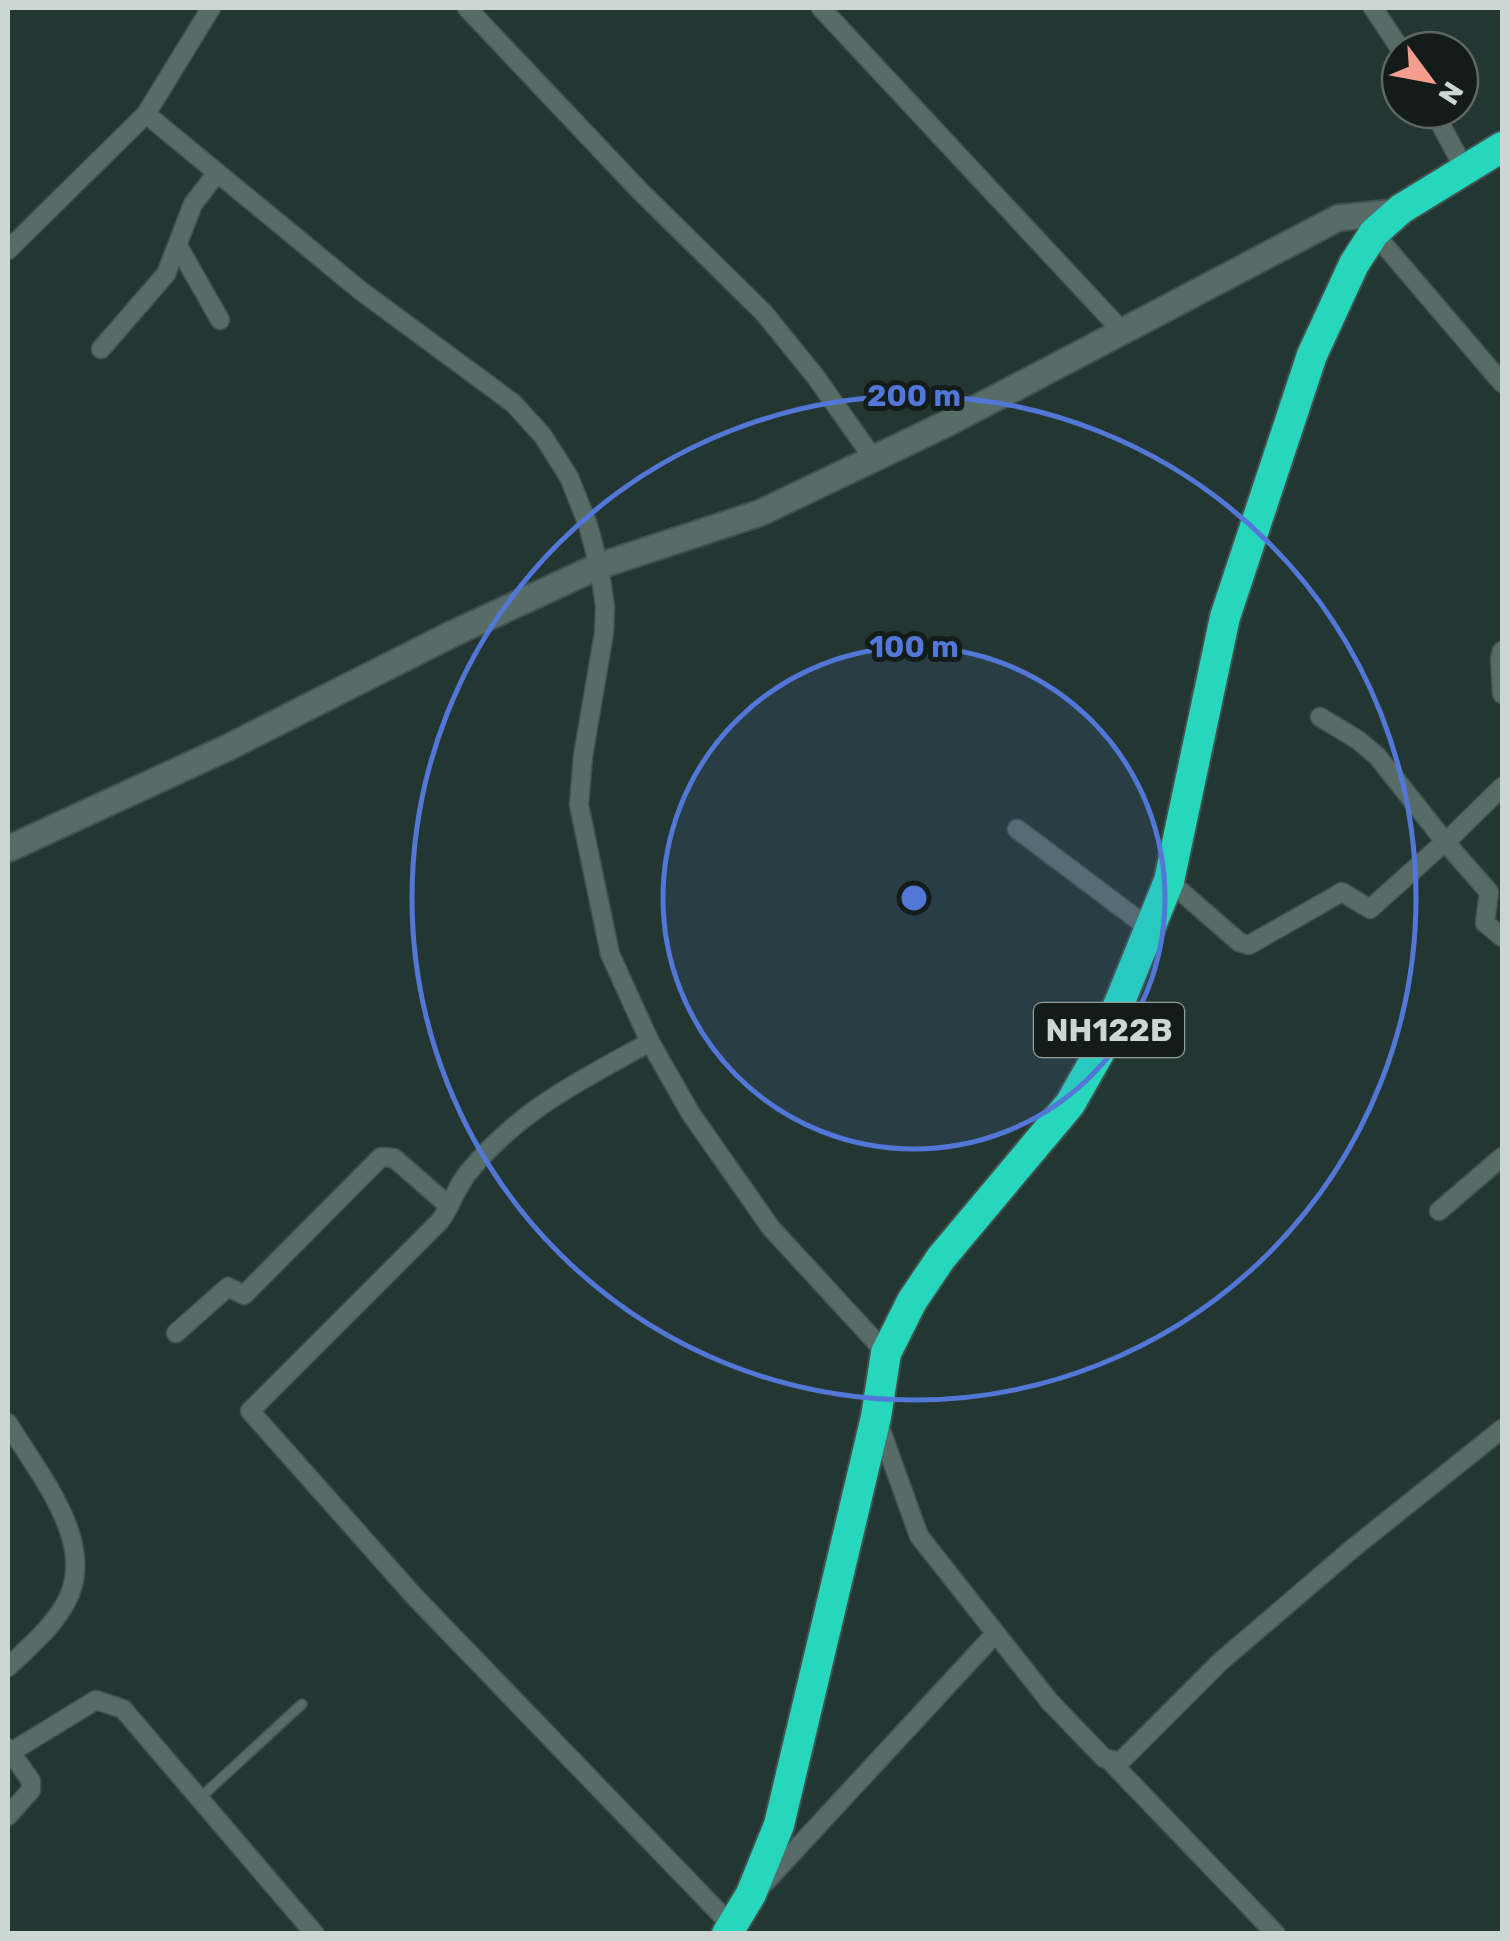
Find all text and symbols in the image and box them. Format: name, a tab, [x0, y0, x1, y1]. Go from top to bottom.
north arrow	[1380, 30, 1480, 130]
text: N	[1431, 76, 1470, 110]
text: 200 m	[867, 378, 961, 414]
text: 100 m	[869, 629, 959, 665]
centre of rings	[896, 880, 932, 916]
road number: NH122B	[1034, 1003, 1184, 1057]

